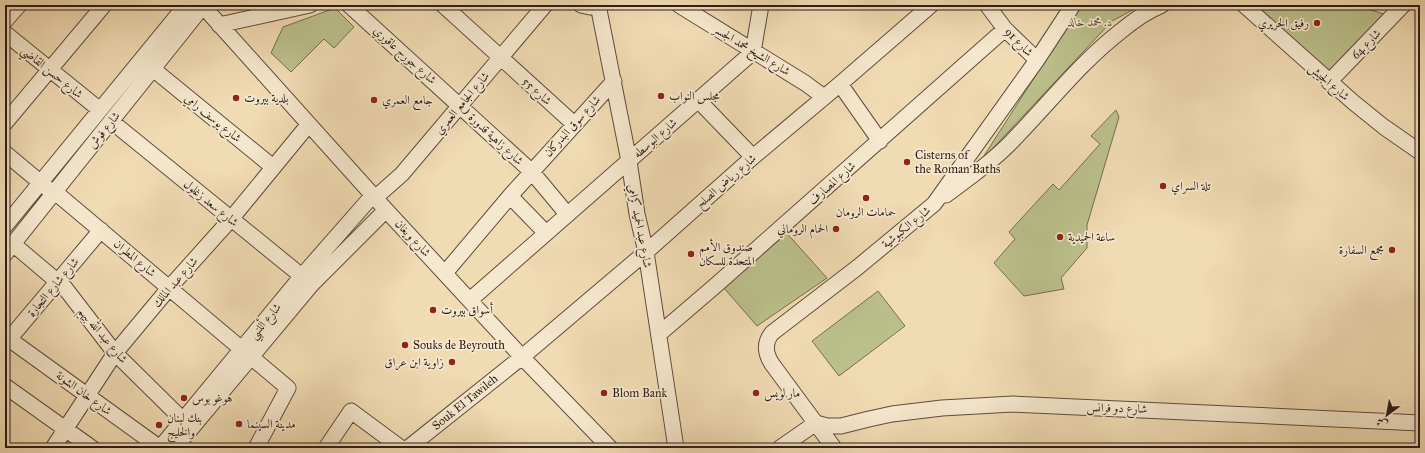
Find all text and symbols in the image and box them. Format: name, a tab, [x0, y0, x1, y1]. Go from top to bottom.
park label: د. محمد خالد	[1068, 15, 1112, 29]
place label: رفيق الحريري	[1258, 16, 1309, 33]
marker: رفيق الحريري	[1312, 18, 1322, 28]
street label: شارع الشيخ محمد الجسر	[708, 21, 793, 82]
street label: شارع جورج عاقوري	[368, 23, 439, 90]
street label: شارع 91	[999, 25, 1036, 62]
street label: شارع 64	[1348, 26, 1387, 65]
street label: شارع حسن القاضي	[16, 43, 86, 104]
street label: شارع الجيش	[1303, 60, 1352, 107]
street label: شارع الجامع العمري	[432, 69, 495, 140]
street label: شارع 55	[517, 74, 555, 111]
place label: مجلس النواب	[669, 89, 720, 105]
street label: شارع يوسف رامي	[179, 91, 244, 148]
place label: بلدية بيروت	[244, 91, 289, 106]
marker: مجلس النواب	[656, 91, 666, 101]
street label: شارع سوق البدركان	[541, 92, 606, 162]
marker: بلدية بيروت	[231, 93, 241, 103]
place label: جامع العمري	[382, 93, 433, 111]
marker: جامع العمري	[369, 95, 379, 105]
street label: شارع فوش	[85, 109, 126, 154]
street label: شارع زاهية قدورة	[463, 110, 526, 171]
street label: شارع البوسطه	[630, 115, 682, 164]
place label: Cisterns of the Roman Baths	[915, 148, 1000, 176]
street label: شارع رياض الصلح	[693, 151, 762, 214]
marker: Cisterns of the Roman Baths	[902, 157, 912, 167]
street label: شارع المصارف	[806, 158, 861, 211]
street label: شارع سعد زغلول	[178, 177, 241, 233]
place label: تلة السراي	[1171, 179, 1211, 196]
marker: تلة السراي	[1158, 181, 1168, 191]
street label: شارع عبد الحميد كرامي	[621, 183, 655, 270]
marker: حمامات الرومان	[861, 193, 871, 203]
street label: شارع الكبوشية	[879, 203, 936, 254]
place label: حمامات الرومان	[836, 205, 896, 220]
street label: شارع ويغان	[389, 216, 434, 262]
place label: الحمام الروماني	[777, 222, 828, 240]
marker: الحمام الروماني	[831, 224, 841, 234]
place label: ساعة الحميدية	[1068, 230, 1115, 245]
marker: ساعة الحميدية	[1055, 232, 1065, 242]
street label: شارع المطران	[109, 236, 159, 283]
place label: صندوق الأمم المتحدة للسكان	[699, 238, 755, 268]
place label: مجمع السفارة	[1339, 243, 1384, 261]
marker: مجمع السفارة	[1387, 245, 1397, 255]
marker: صندوق الأمم المتحدة للسكان	[686, 249, 696, 259]
street label: شارع شارع التجارة	[24, 254, 85, 322]
street label: شارع عبد المالك	[149, 254, 204, 313]
street label: شارع أللنبي	[245, 299, 288, 345]
street label: شارع عبد الله بيهم	[72, 302, 133, 369]
place label: أسواق بيروت	[441, 302, 493, 318]
marker: أسواق بيروت	[428, 305, 438, 315]
place label: Souks de Beyrouth	[413, 338, 505, 352]
marker: Souks de Beyrouth	[400, 340, 410, 350]
place label: زاوية ابن عراق	[385, 355, 444, 371]
marker: زاوية ابن عراق	[447, 357, 457, 367]
street label: شارع خان الشونة	[51, 368, 115, 421]
street label: Souk El Tawileh	[429, 371, 501, 433]
place label: Blom Bank	[612, 386, 667, 400]
place label: مار لويس	[764, 386, 800, 402]
marker: Blom Bank	[599, 388, 609, 398]
marker: مار لويس	[751, 388, 761, 398]
place label: هوغو بوس	[192, 391, 232, 406]
marker: هوغو بوس	[179, 393, 189, 403]
north arrow	[1367, 395, 1407, 435]
street label: شارع دو فرانس	[1086, 400, 1148, 420]
place label: بنك لبنان والخليج	[167, 411, 202, 443]
text: ش	[1374, 415, 1390, 431]
place label: مدينة السينما	[247, 417, 296, 432]
marker: مدينة السينما	[234, 419, 244, 429]
marker: بنك لبنان والخليج	[154, 420, 164, 430]

